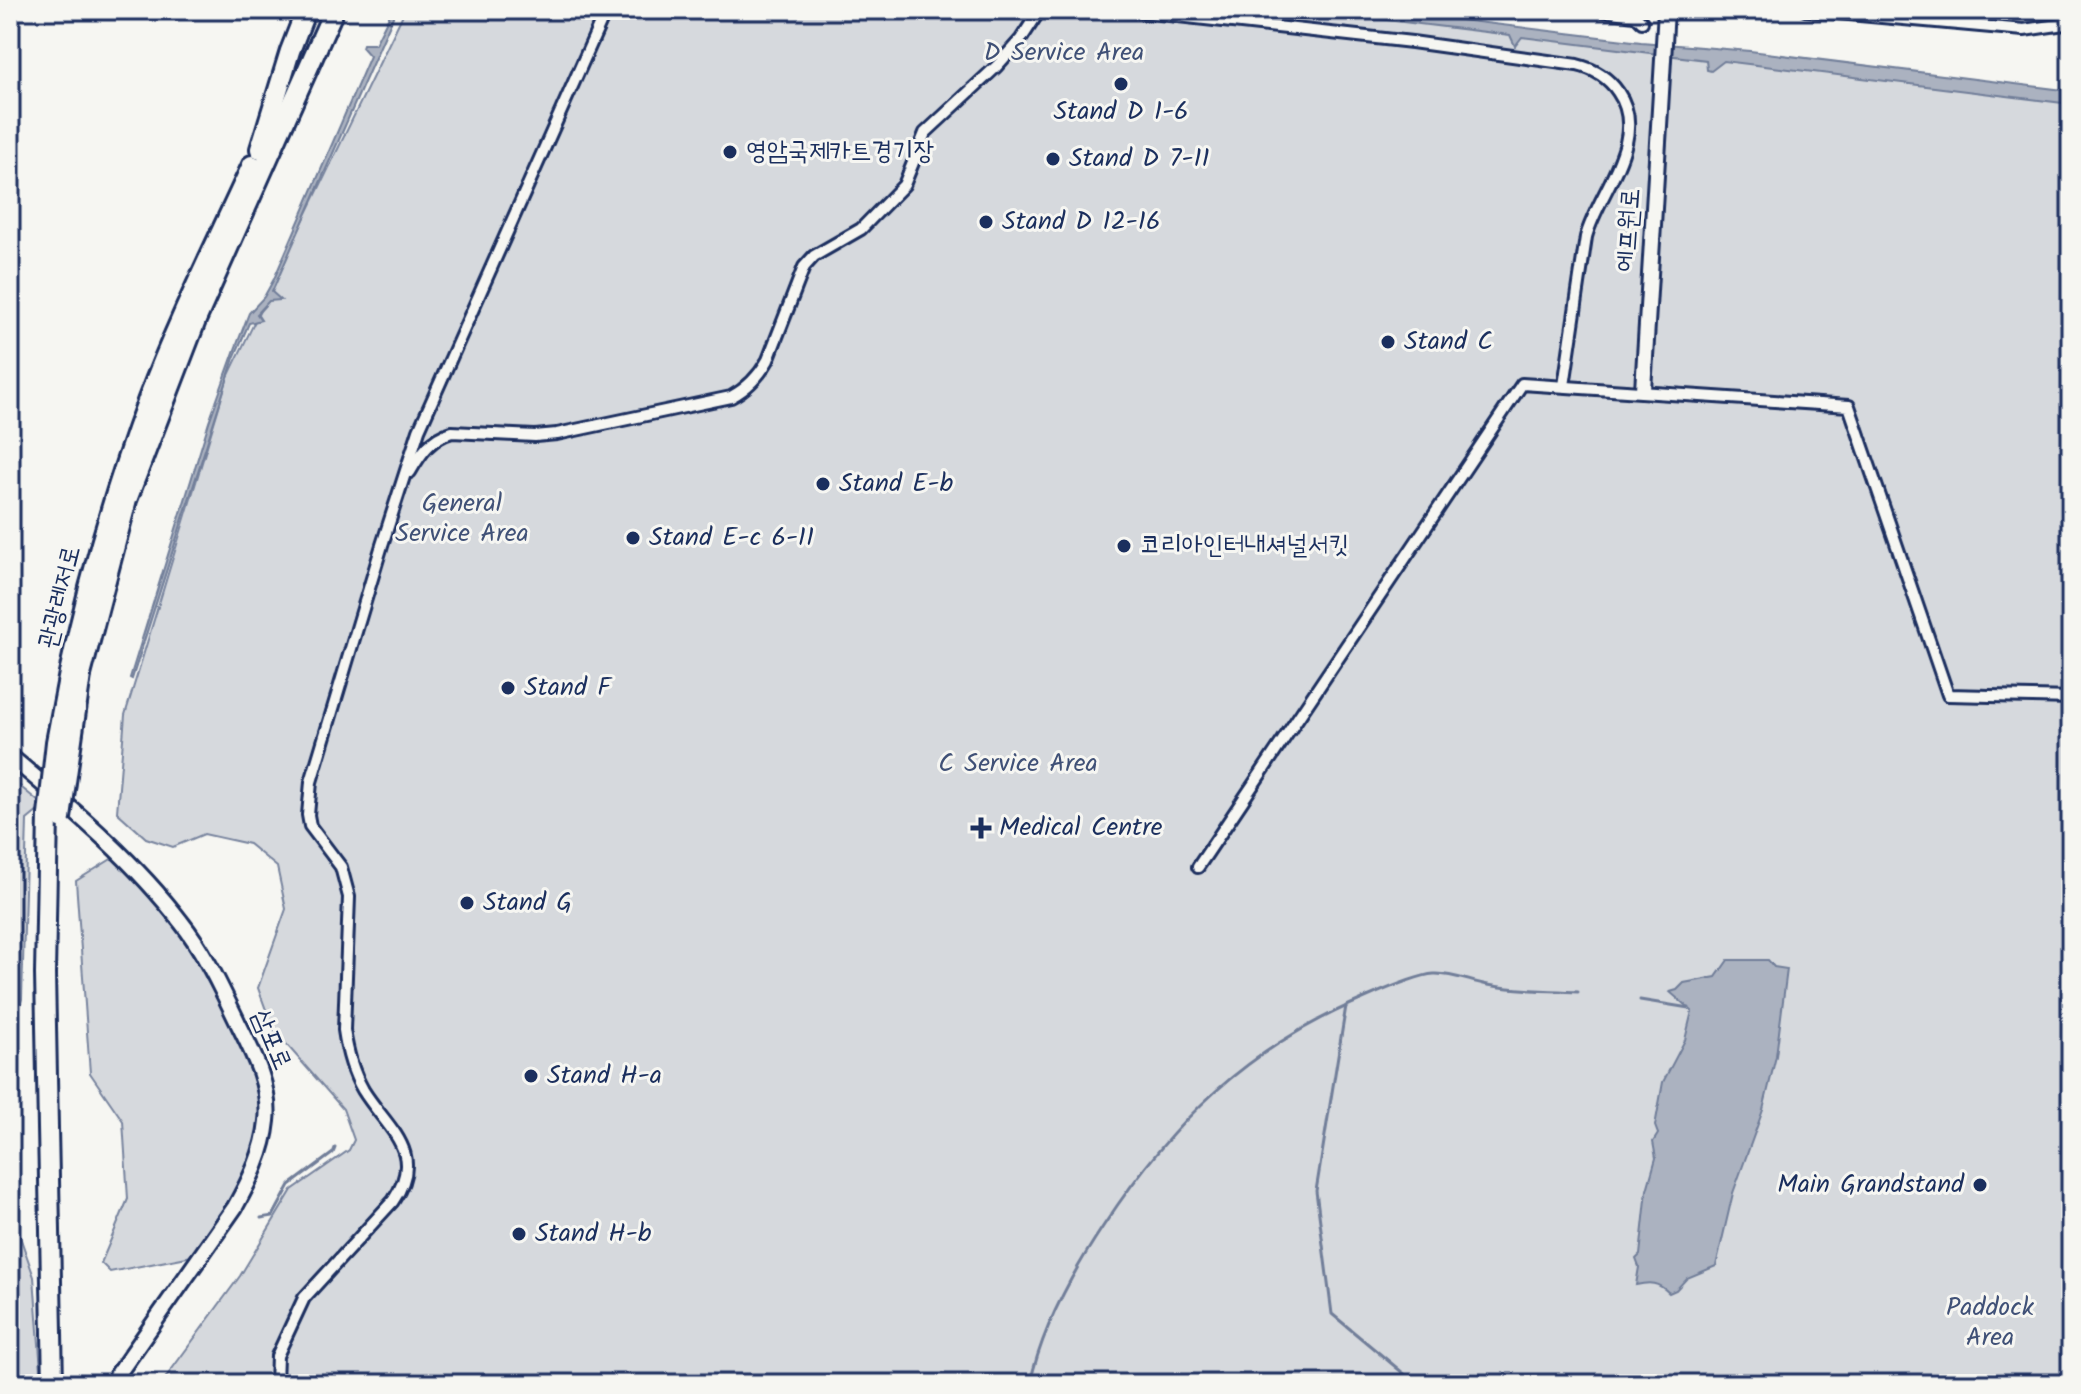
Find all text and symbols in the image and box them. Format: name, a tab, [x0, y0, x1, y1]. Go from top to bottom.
park label: D Service Area	[984, 32, 1144, 74]
marker: Stand D 1-6	[1112, 75, 1130, 93]
place label: Stand D 1-6	[1053, 91, 1189, 133]
place label: 영암국제카트경기장	[746, 131, 934, 173]
place label: Stand D 7-11	[1069, 138, 1210, 180]
marker: 영암국제카트경기장	[721, 143, 739, 161]
marker: Stand D 7-11	[1044, 150, 1062, 168]
street label: 에프원로	[1605, 187, 1653, 273]
place label: Stand D 12-16	[1002, 201, 1160, 243]
marker: Stand D 12-16	[977, 213, 995, 231]
place label: Stand C	[1404, 321, 1493, 363]
marker: Stand C	[1379, 333, 1397, 351]
place label: Stand E-b	[839, 463, 953, 505]
marker: Stand E-b	[814, 475, 832, 493]
park label: General Service Area	[395, 483, 529, 555]
place label: Stand E-c 6-11	[649, 517, 814, 559]
place label: 코리아인터내셔널서킷	[1140, 525, 1349, 567]
marker: Stand E-c 6-11	[624, 529, 642, 547]
marker: 코리아인터내셔널서킷	[1115, 537, 1133, 555]
street label: 관광레저로	[27, 541, 93, 653]
place label: Stand F	[524, 667, 613, 709]
marker: Stand F	[499, 679, 517, 697]
park label: C Service Area	[938, 743, 1098, 785]
place label: Medical Centre	[999, 807, 1163, 849]
marker: Medical Centre	[970, 817, 992, 839]
place label: Stand G	[483, 882, 572, 924]
marker: Stand G	[458, 894, 476, 912]
street label: 삼포로	[239, 1003, 303, 1077]
place label: Stand H-a	[547, 1055, 662, 1097]
marker: Stand H-a	[522, 1067, 540, 1085]
place label: Main Grandstand	[1777, 1164, 1965, 1206]
marker: Main Grandstand	[1971, 1176, 1989, 1194]
place label: Stand H-b	[535, 1213, 652, 1255]
marker: Stand H-b	[510, 1225, 528, 1243]
park label: Paddock Area	[1946, 1287, 2035, 1359]

